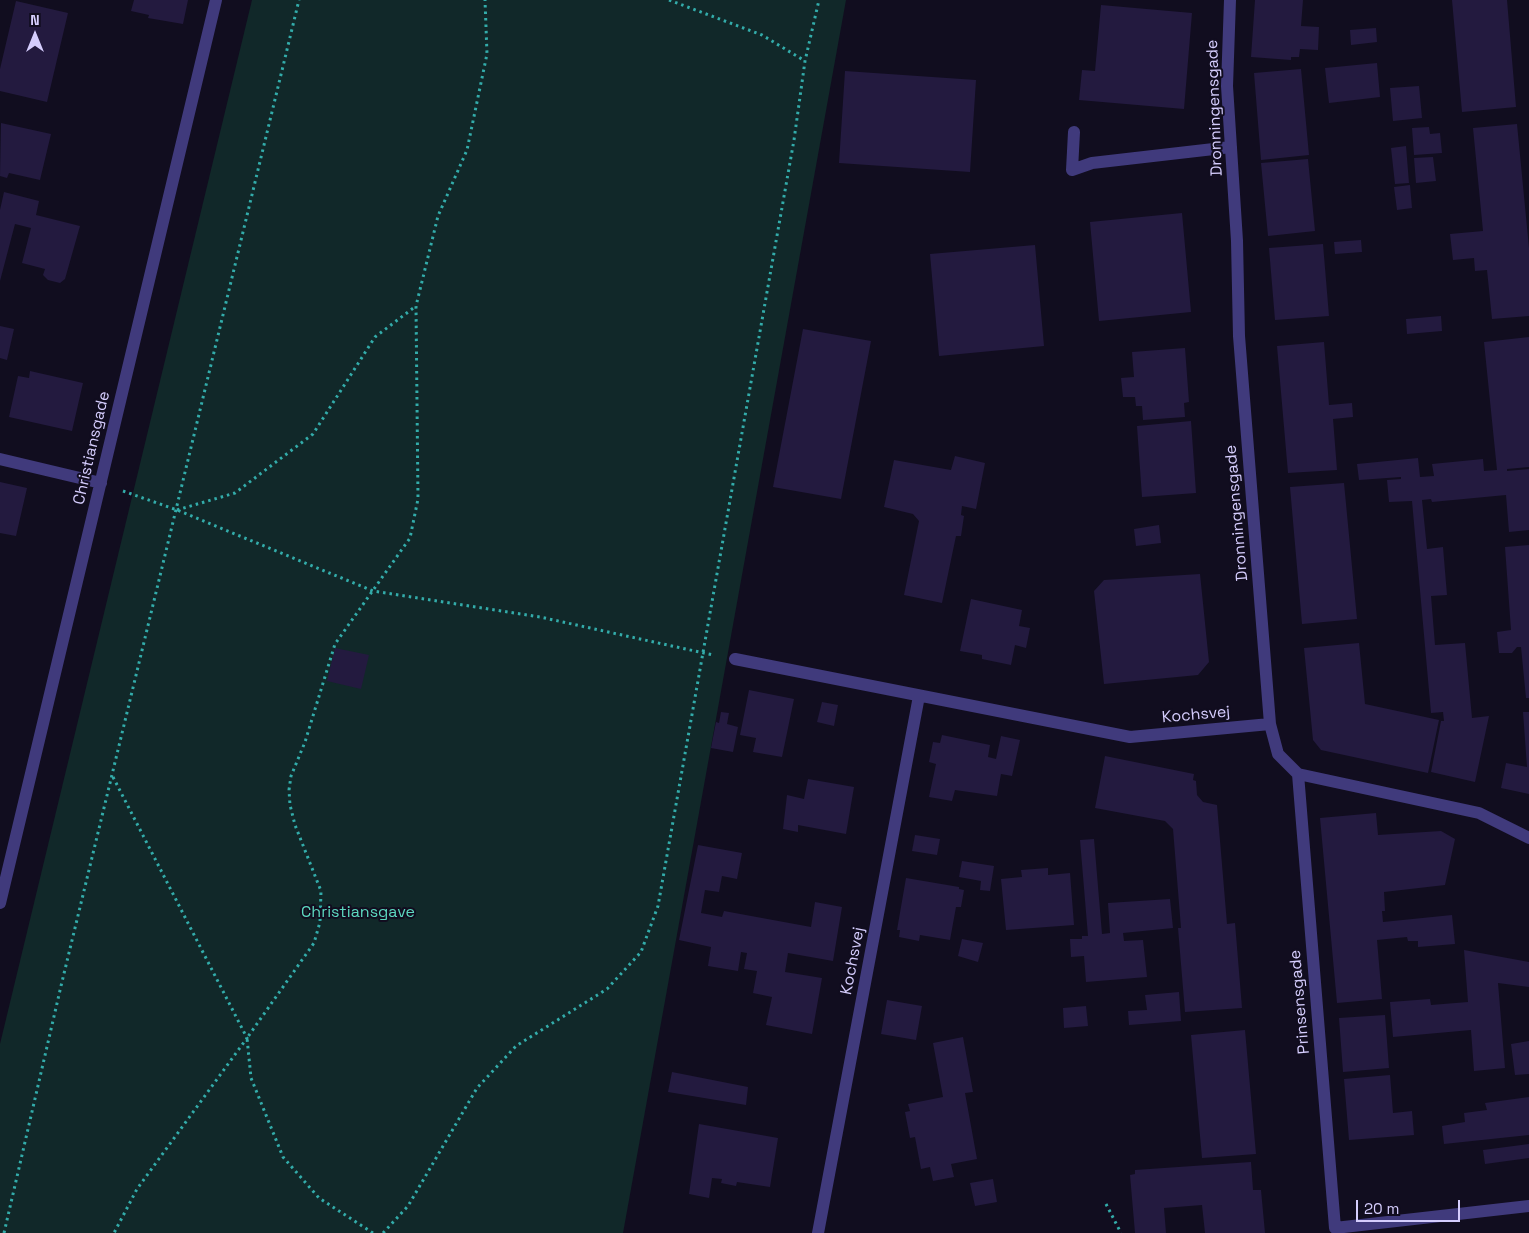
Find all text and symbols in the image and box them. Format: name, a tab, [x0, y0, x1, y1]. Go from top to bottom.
north arrow	[10, 10, 60, 60]
text: N	[30, 11, 40, 29]
street label: Dronningensgade	[1203, 39, 1227, 177]
street label: Christiansgade	[70, 389, 114, 507]
street label: Dronningensgade	[1221, 444, 1253, 582]
street label: Kochsvej	[1161, 702, 1231, 728]
park label: Christiansgave	[301, 903, 415, 923]
street label: Kochsvej	[837, 926, 869, 996]
street label: Prinsensgade	[1286, 949, 1314, 1055]
scale bar	[1359, 1190, 1463, 1222]
text: 20 m	[1364, 1199, 1399, 1218]

